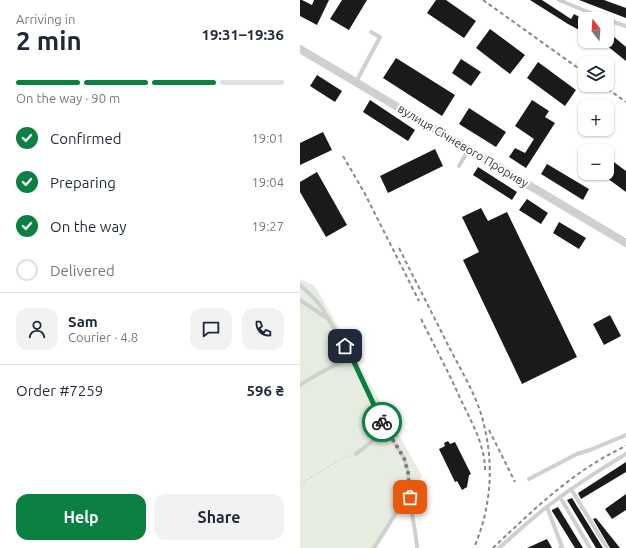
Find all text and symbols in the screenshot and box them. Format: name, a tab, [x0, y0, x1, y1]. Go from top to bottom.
text: Arriving in	[16, 12, 75, 26]
north arrow	[578, 12, 614, 48]
map controls	[578, 12, 614, 180]
text: 2 min	[16, 26, 82, 55]
text: 19:31–19:36	[201, 26, 284, 43]
button: layers	[578, 56, 614, 92]
text: On the way · 90 m	[16, 91, 120, 105]
button: +	[578, 100, 614, 136]
street label: вулиця Січневого Прориву	[396, 101, 531, 190]
icon: check	[16, 127, 38, 149]
text: Confirmed	[50, 130, 122, 147]
text: 19:01	[251, 131, 284, 145]
button: −	[578, 144, 614, 180]
icon: check	[16, 171, 38, 193]
text: Preparing	[50, 174, 116, 191]
text: 19:04	[251, 175, 284, 189]
icon: check	[16, 215, 38, 237]
text: On the way	[50, 218, 126, 235]
text: 19:27	[251, 219, 284, 233]
text: Delivered	[50, 262, 115, 279]
button: person	[16, 308, 58, 350]
button: chat	[190, 308, 232, 350]
button: phone	[242, 308, 284, 350]
text: Sam	[68, 313, 98, 330]
pin	[328, 329, 362, 363]
text: Courier · 4.8	[68, 330, 138, 344]
icon: home	[334, 335, 356, 357]
text: Order #7259	[16, 382, 103, 399]
text: 596 ₴	[247, 382, 284, 399]
courier	[362, 402, 402, 442]
icon: bike	[371, 411, 393, 433]
pin	[393, 480, 427, 514]
icon: bag	[399, 486, 421, 508]
button: Help	[16, 494, 146, 540]
button: Share	[154, 494, 284, 540]

